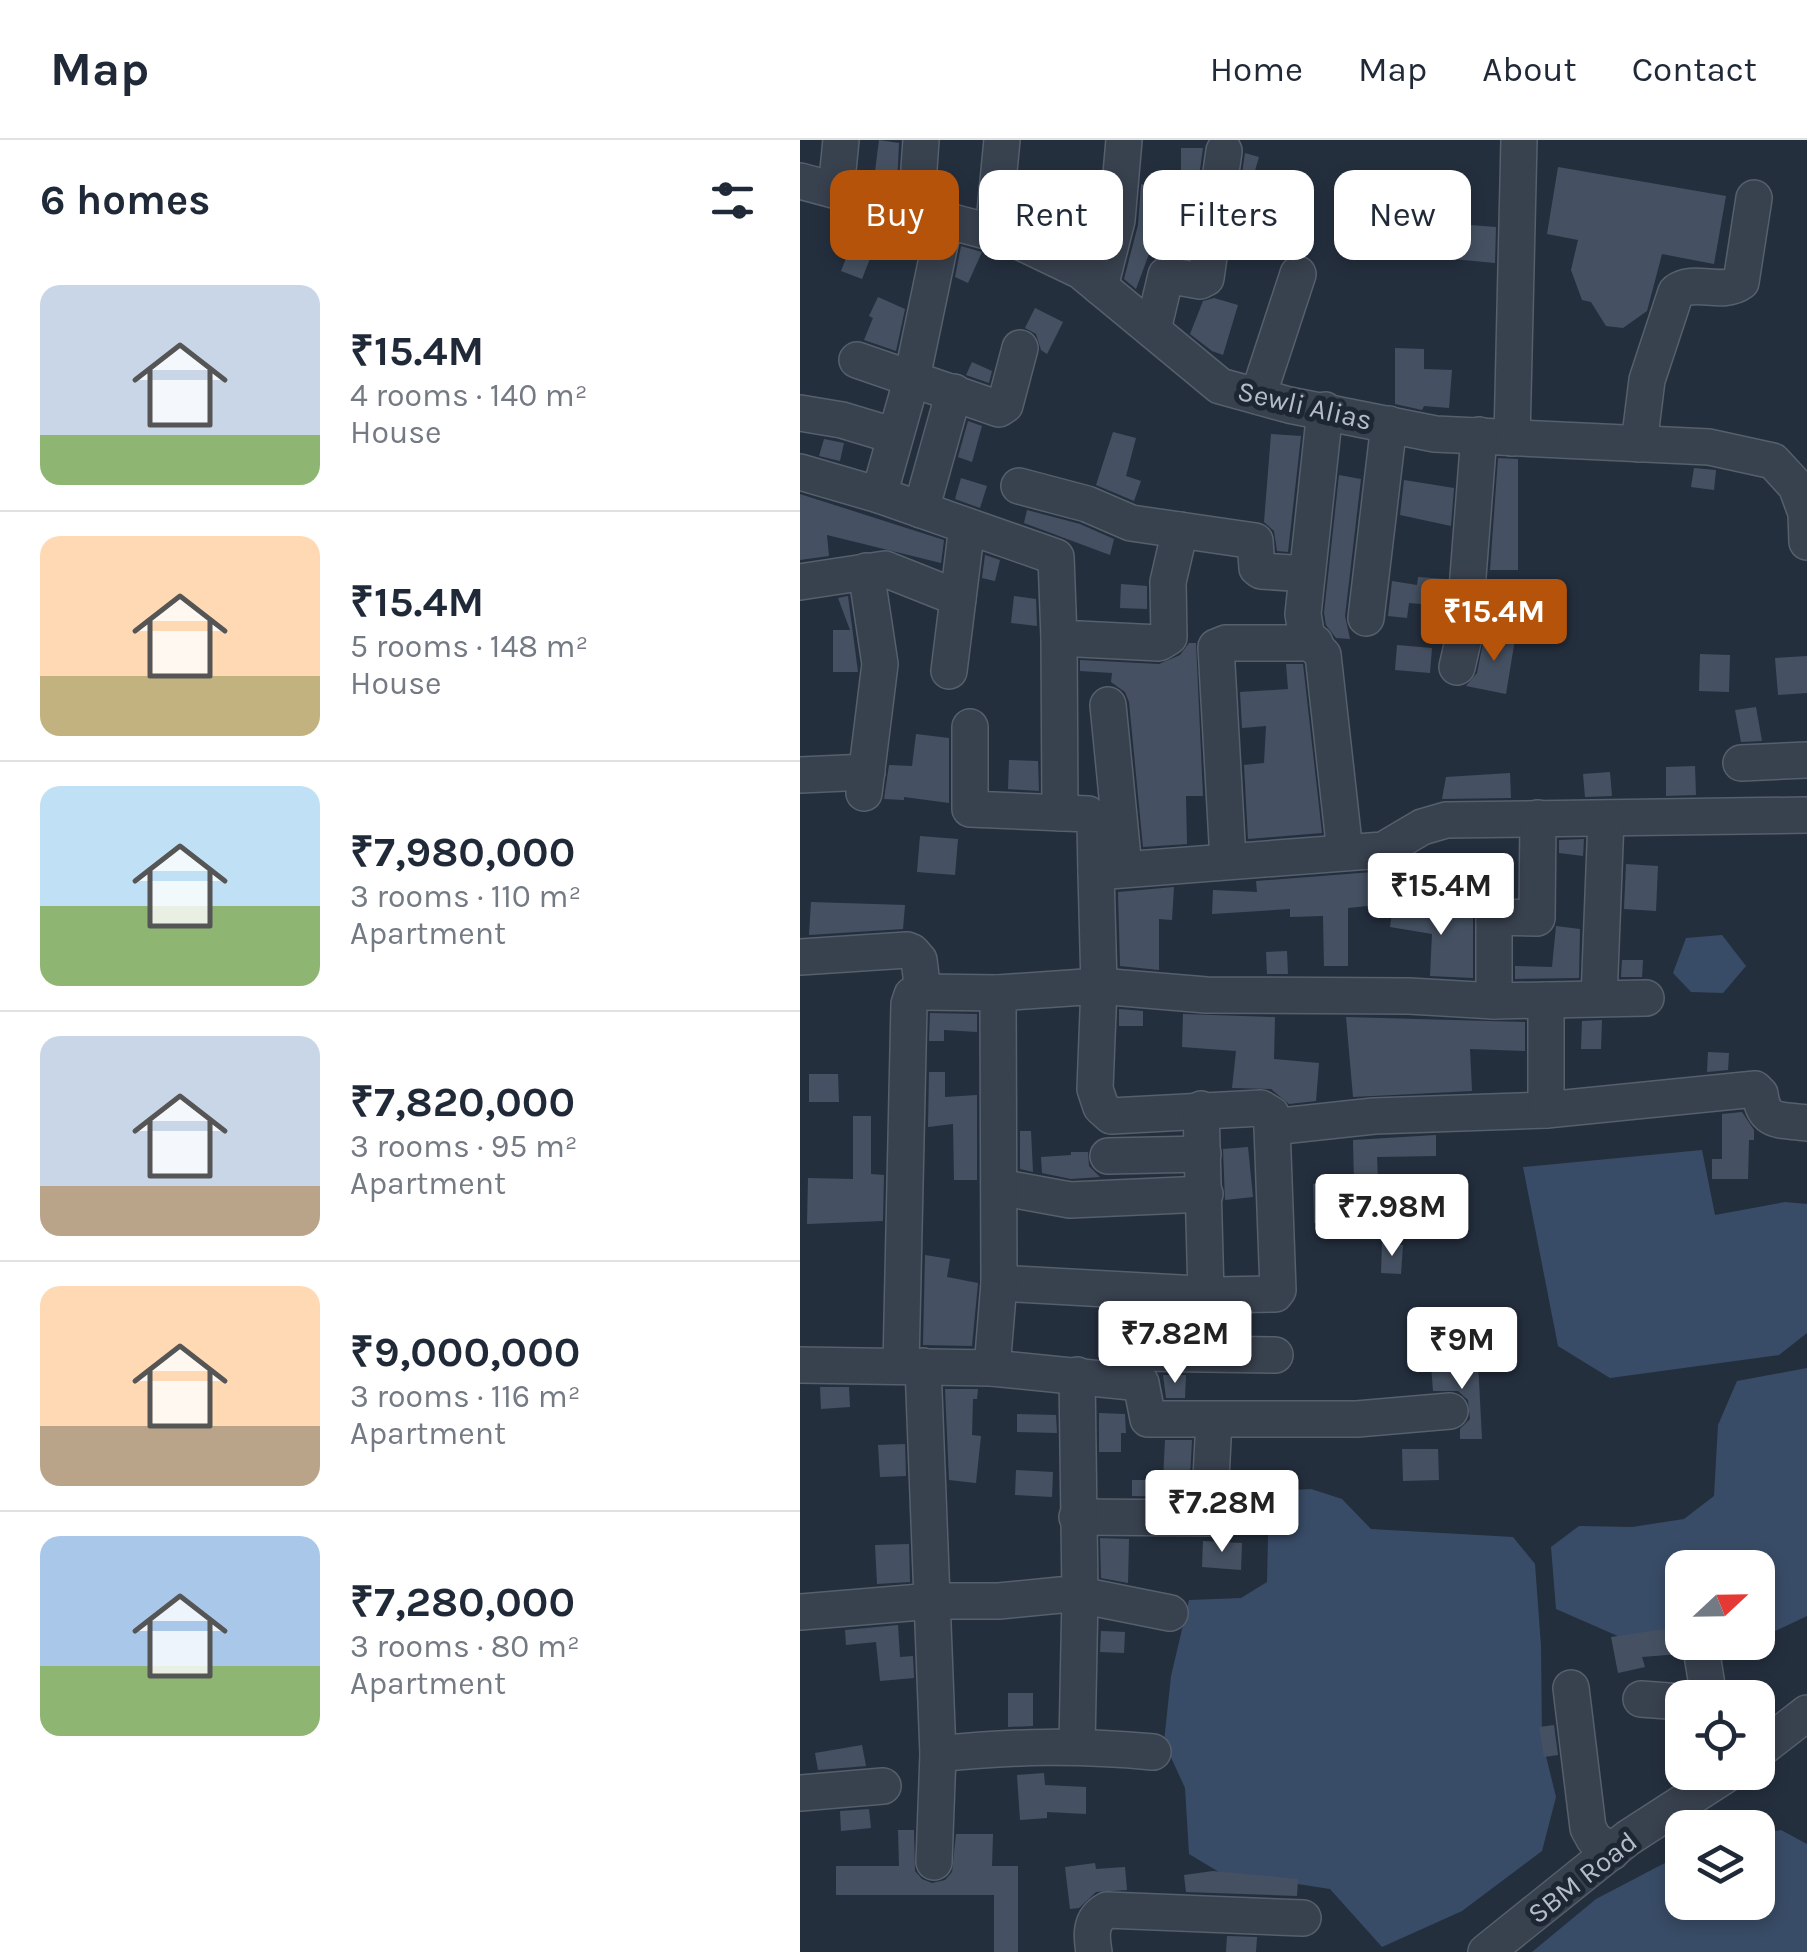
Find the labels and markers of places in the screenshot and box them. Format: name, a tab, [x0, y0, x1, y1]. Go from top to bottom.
pin: ₹15.4M	[1413, 579, 1575, 664]
pin: ₹15.4M	[1360, 853, 1522, 938]
pin: ₹7.98M	[1311, 1174, 1473, 1259]
pin: ₹7.82M	[1094, 1301, 1256, 1386]
pin: ₹9M	[1414, 1307, 1510, 1392]
pin: ₹7.28M	[1141, 1470, 1303, 1555]

